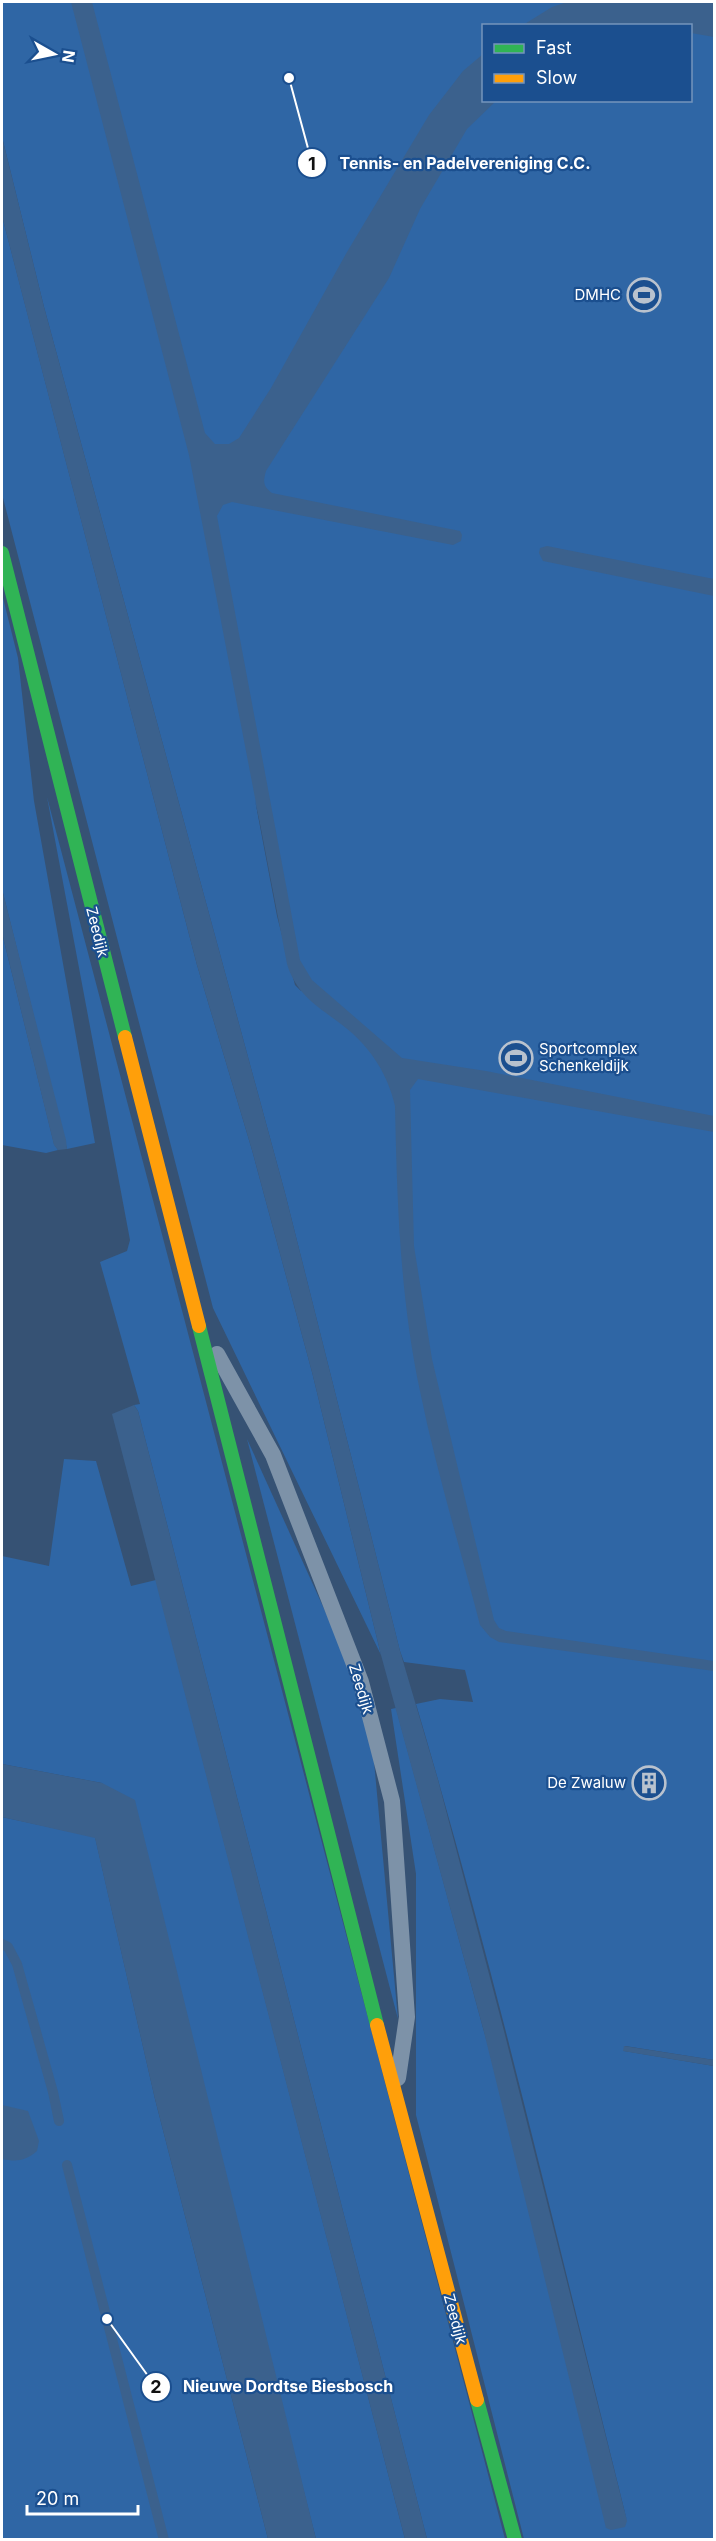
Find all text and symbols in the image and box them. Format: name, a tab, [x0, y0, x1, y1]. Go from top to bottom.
north arrow	[24, 24, 84, 84]
legend	[482, 24, 692, 102]
text: Fast	[536, 37, 572, 58]
text: N	[58, 49, 80, 64]
text: Slow	[536, 67, 577, 88]
callout: Tennis- en Padelvereniging C.C.	[297, 146, 602, 180]
text: 1	[308, 153, 316, 174]
text: Tennis- en Padelvereniging C.C.	[339, 153, 591, 173]
sports icon: DMHC	[626, 277, 662, 313]
place label: DMHC	[575, 285, 621, 304]
street label: Zeedijk	[82, 905, 113, 960]
place label: Sportcomplex Schenkeldijk	[539, 1039, 638, 1075]
sports icon: Sportcomplex Schenkeldijk	[498, 1040, 534, 1076]
street label: Zeedijk	[345, 1661, 378, 1717]
building icon: De Zwaluw	[631, 1765, 667, 1801]
place label: De Zwaluw	[547, 1773, 626, 1792]
street label: Zeedijk	[440, 2291, 472, 2347]
callout: Nieuwe Dordtse Biesbosch	[141, 2370, 405, 2404]
text: 2	[150, 2376, 162, 2397]
text: Nieuwe Dordtse Biesbosch	[183, 2376, 393, 2396]
scale bar	[27, 2478, 138, 2516]
text: 20 m	[36, 2488, 79, 2509]

